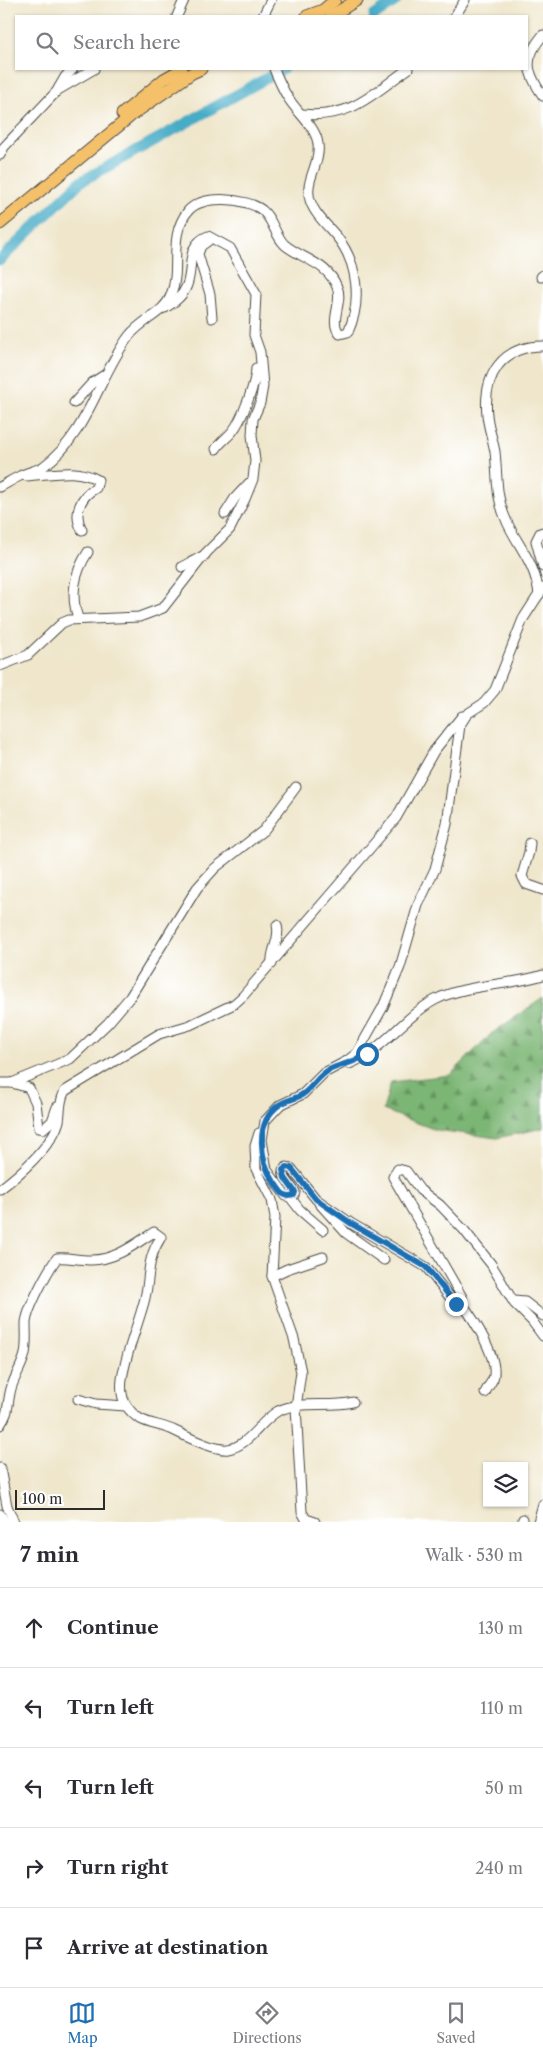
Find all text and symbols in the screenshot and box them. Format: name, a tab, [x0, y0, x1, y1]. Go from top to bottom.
search box	[15, 15, 528, 70]
icon: search	[33, 29, 61, 57]
text: Search here	[73, 31, 181, 54]
route start	[356, 1043, 379, 1066]
route end	[445, 1293, 468, 1316]
map controls	[483, 1462, 528, 1507]
button: layers	[483, 1462, 528, 1507]
scale bar	[15, 1487, 105, 1510]
text: 100 m	[22, 1490, 62, 1508]
text: 7 min	[20, 1542, 79, 1567]
text: Walk · 530 m	[425, 1545, 523, 1565]
icon: ahead	[20, 1614, 48, 1642]
text: Continue	[67, 1616, 159, 1639]
text: 130 m	[478, 1618, 523, 1638]
icon: left	[20, 1694, 48, 1722]
text: Turn left	[67, 1696, 154, 1719]
text: 110 m	[480, 1698, 523, 1718]
icon: left	[20, 1774, 48, 1802]
text: Turn left	[67, 1776, 154, 1799]
text: 50 m	[485, 1778, 523, 1798]
icon: right	[20, 1854, 48, 1882]
text: Turn right	[67, 1856, 168, 1879]
text: 240 m	[475, 1858, 523, 1878]
icon: arrive	[20, 1934, 48, 1962]
text: Arrive at destination	[67, 1936, 268, 1959]
tab: Map	[67, 1999, 98, 2047]
tab: Directions	[232, 1999, 302, 2047]
tab: Saved	[437, 1999, 475, 2047]

